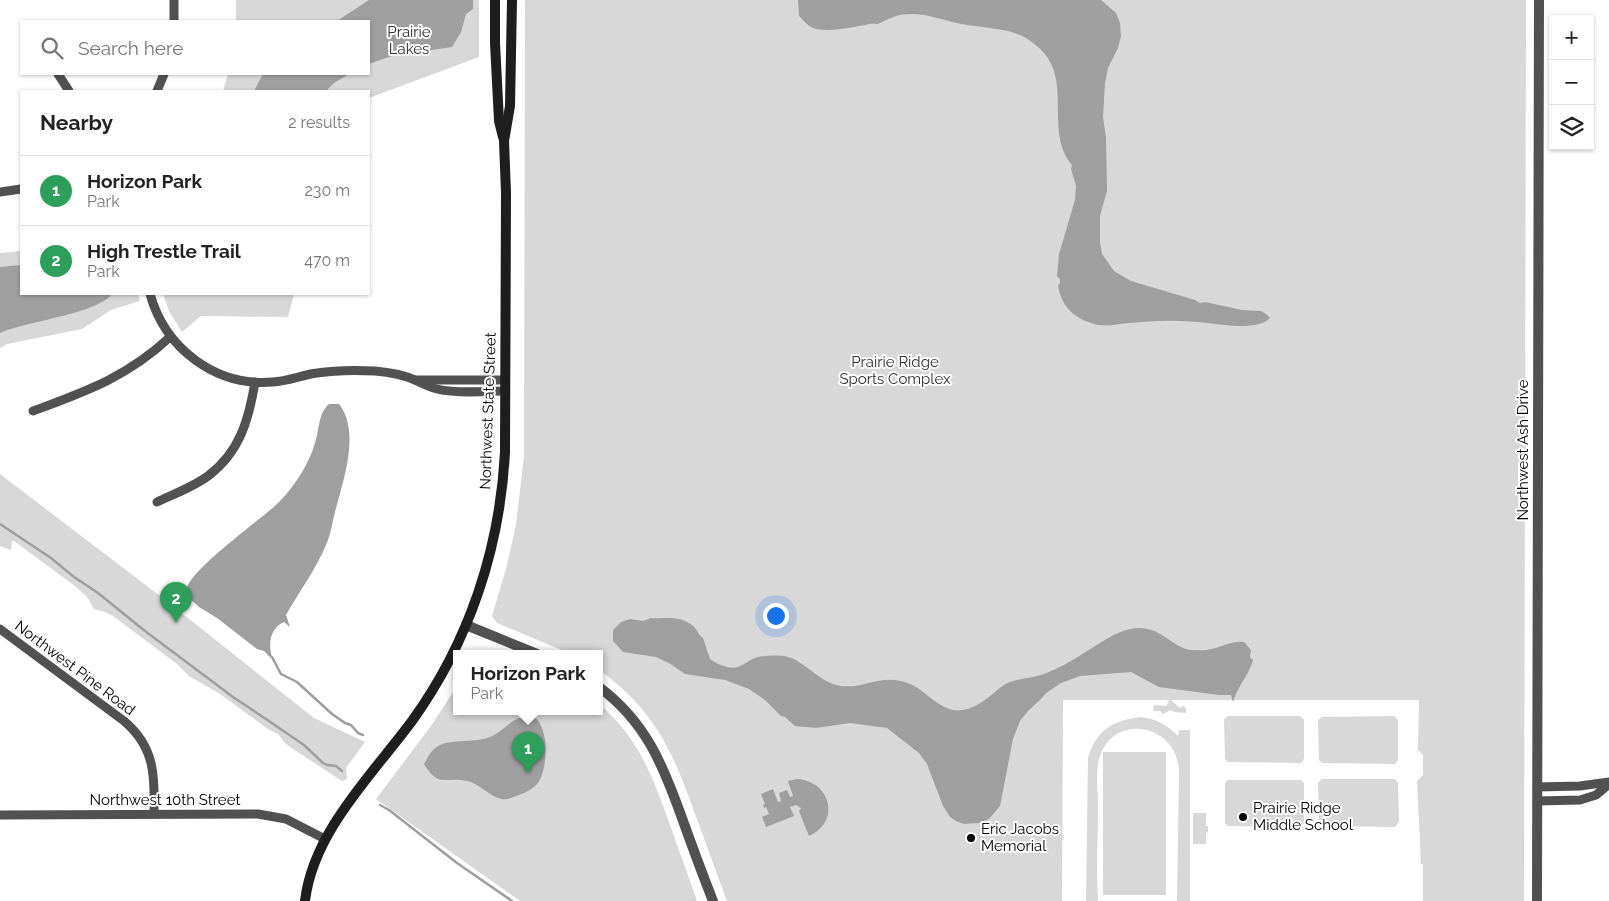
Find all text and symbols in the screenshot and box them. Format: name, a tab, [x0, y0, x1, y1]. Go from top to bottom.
map controls	[1549, 15, 1594, 150]
button: +	[1549, 15, 1594, 60]
search box	[20, 20, 370, 75]
park label: Prairie Lakes	[387, 23, 431, 58]
icon: search	[38, 34, 66, 62]
text: Search here	[78, 37, 184, 59]
button: −	[1549, 60, 1594, 105]
button: layers	[1549, 105, 1594, 150]
text: Nearby	[40, 110, 113, 135]
text: 2 results	[288, 113, 350, 132]
text: Horizon Park	[87, 170, 202, 192]
text: 1	[52, 181, 60, 200]
text: 230 m	[305, 181, 350, 200]
text: Park	[87, 192, 120, 211]
text: High Trestle Trail	[87, 240, 241, 262]
text: 2	[51, 251, 61, 270]
text: 470 m	[304, 251, 350, 270]
text: Park	[87, 262, 120, 281]
street label: Northwest State Street	[476, 332, 500, 490]
park label: Prairie Ridge Sports Complex	[839, 353, 951, 388]
street label: Northwest Ash Drive	[1514, 379, 1532, 521]
pin: 2	[160, 582, 192, 623]
your location	[763, 603, 789, 629]
street label: Northwest Pine Road	[11, 617, 139, 719]
popup	[453, 650, 603, 715]
text: Horizon Park	[470, 662, 586, 684]
text: Park	[470, 684, 503, 703]
pin: 1	[512, 732, 544, 773]
street label: Northwest 10th Street	[90, 791, 240, 809]
place label: Prairie Ridge Middle School	[1253, 799, 1354, 834]
marker: Prairie Ridge Middle School	[1237, 811, 1249, 823]
place label: Eric Jacobs Memorial	[981, 820, 1059, 855]
marker: Eric Jacobs Memorial	[965, 832, 977, 844]

